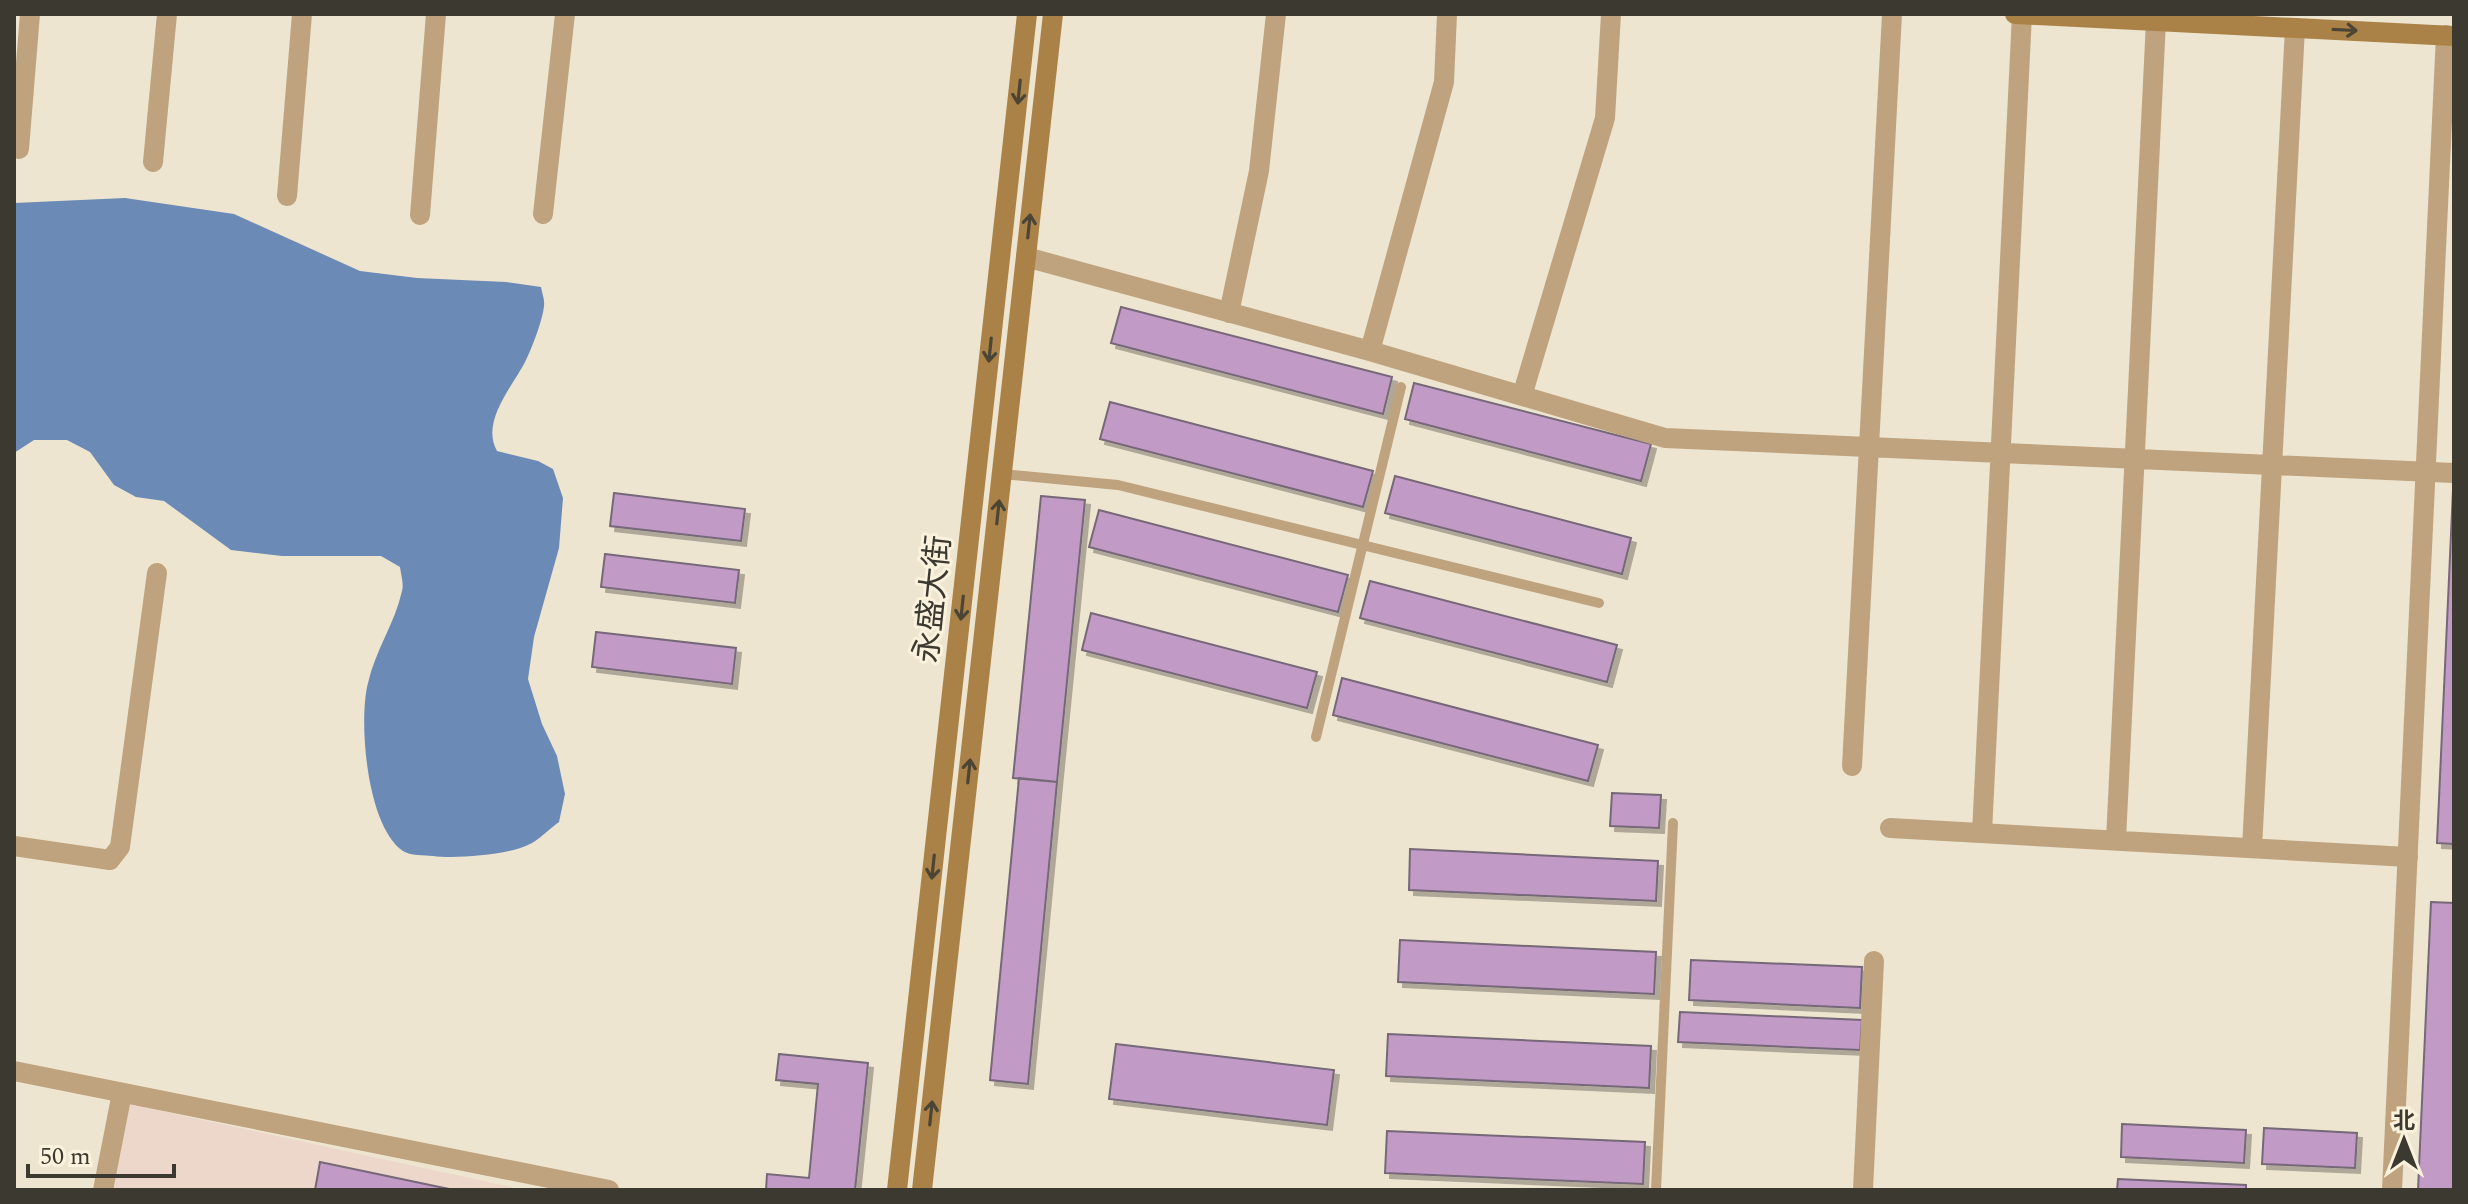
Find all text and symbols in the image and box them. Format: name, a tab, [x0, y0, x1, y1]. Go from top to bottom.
one-way arrow	[2331, 23, 2358, 38]
one-way arrow	[1011, 78, 1026, 104]
one-way arrow	[1022, 213, 1037, 240]
one-way arrow	[983, 336, 998, 363]
one-way arrow	[990, 499, 1005, 526]
street label: 永盛大街	[902, 533, 965, 665]
one-way arrow	[954, 594, 969, 621]
one-way arrow	[962, 758, 977, 785]
one-way arrow	[925, 854, 940, 879]
one-way arrow	[924, 1100, 939, 1126]
north arrow	[2364, 1100, 2444, 1180]
text: 北	[2393, 1105, 2415, 1138]
scale bar	[28, 1128, 174, 1178]
text: 50 m	[40, 1139, 91, 1175]

